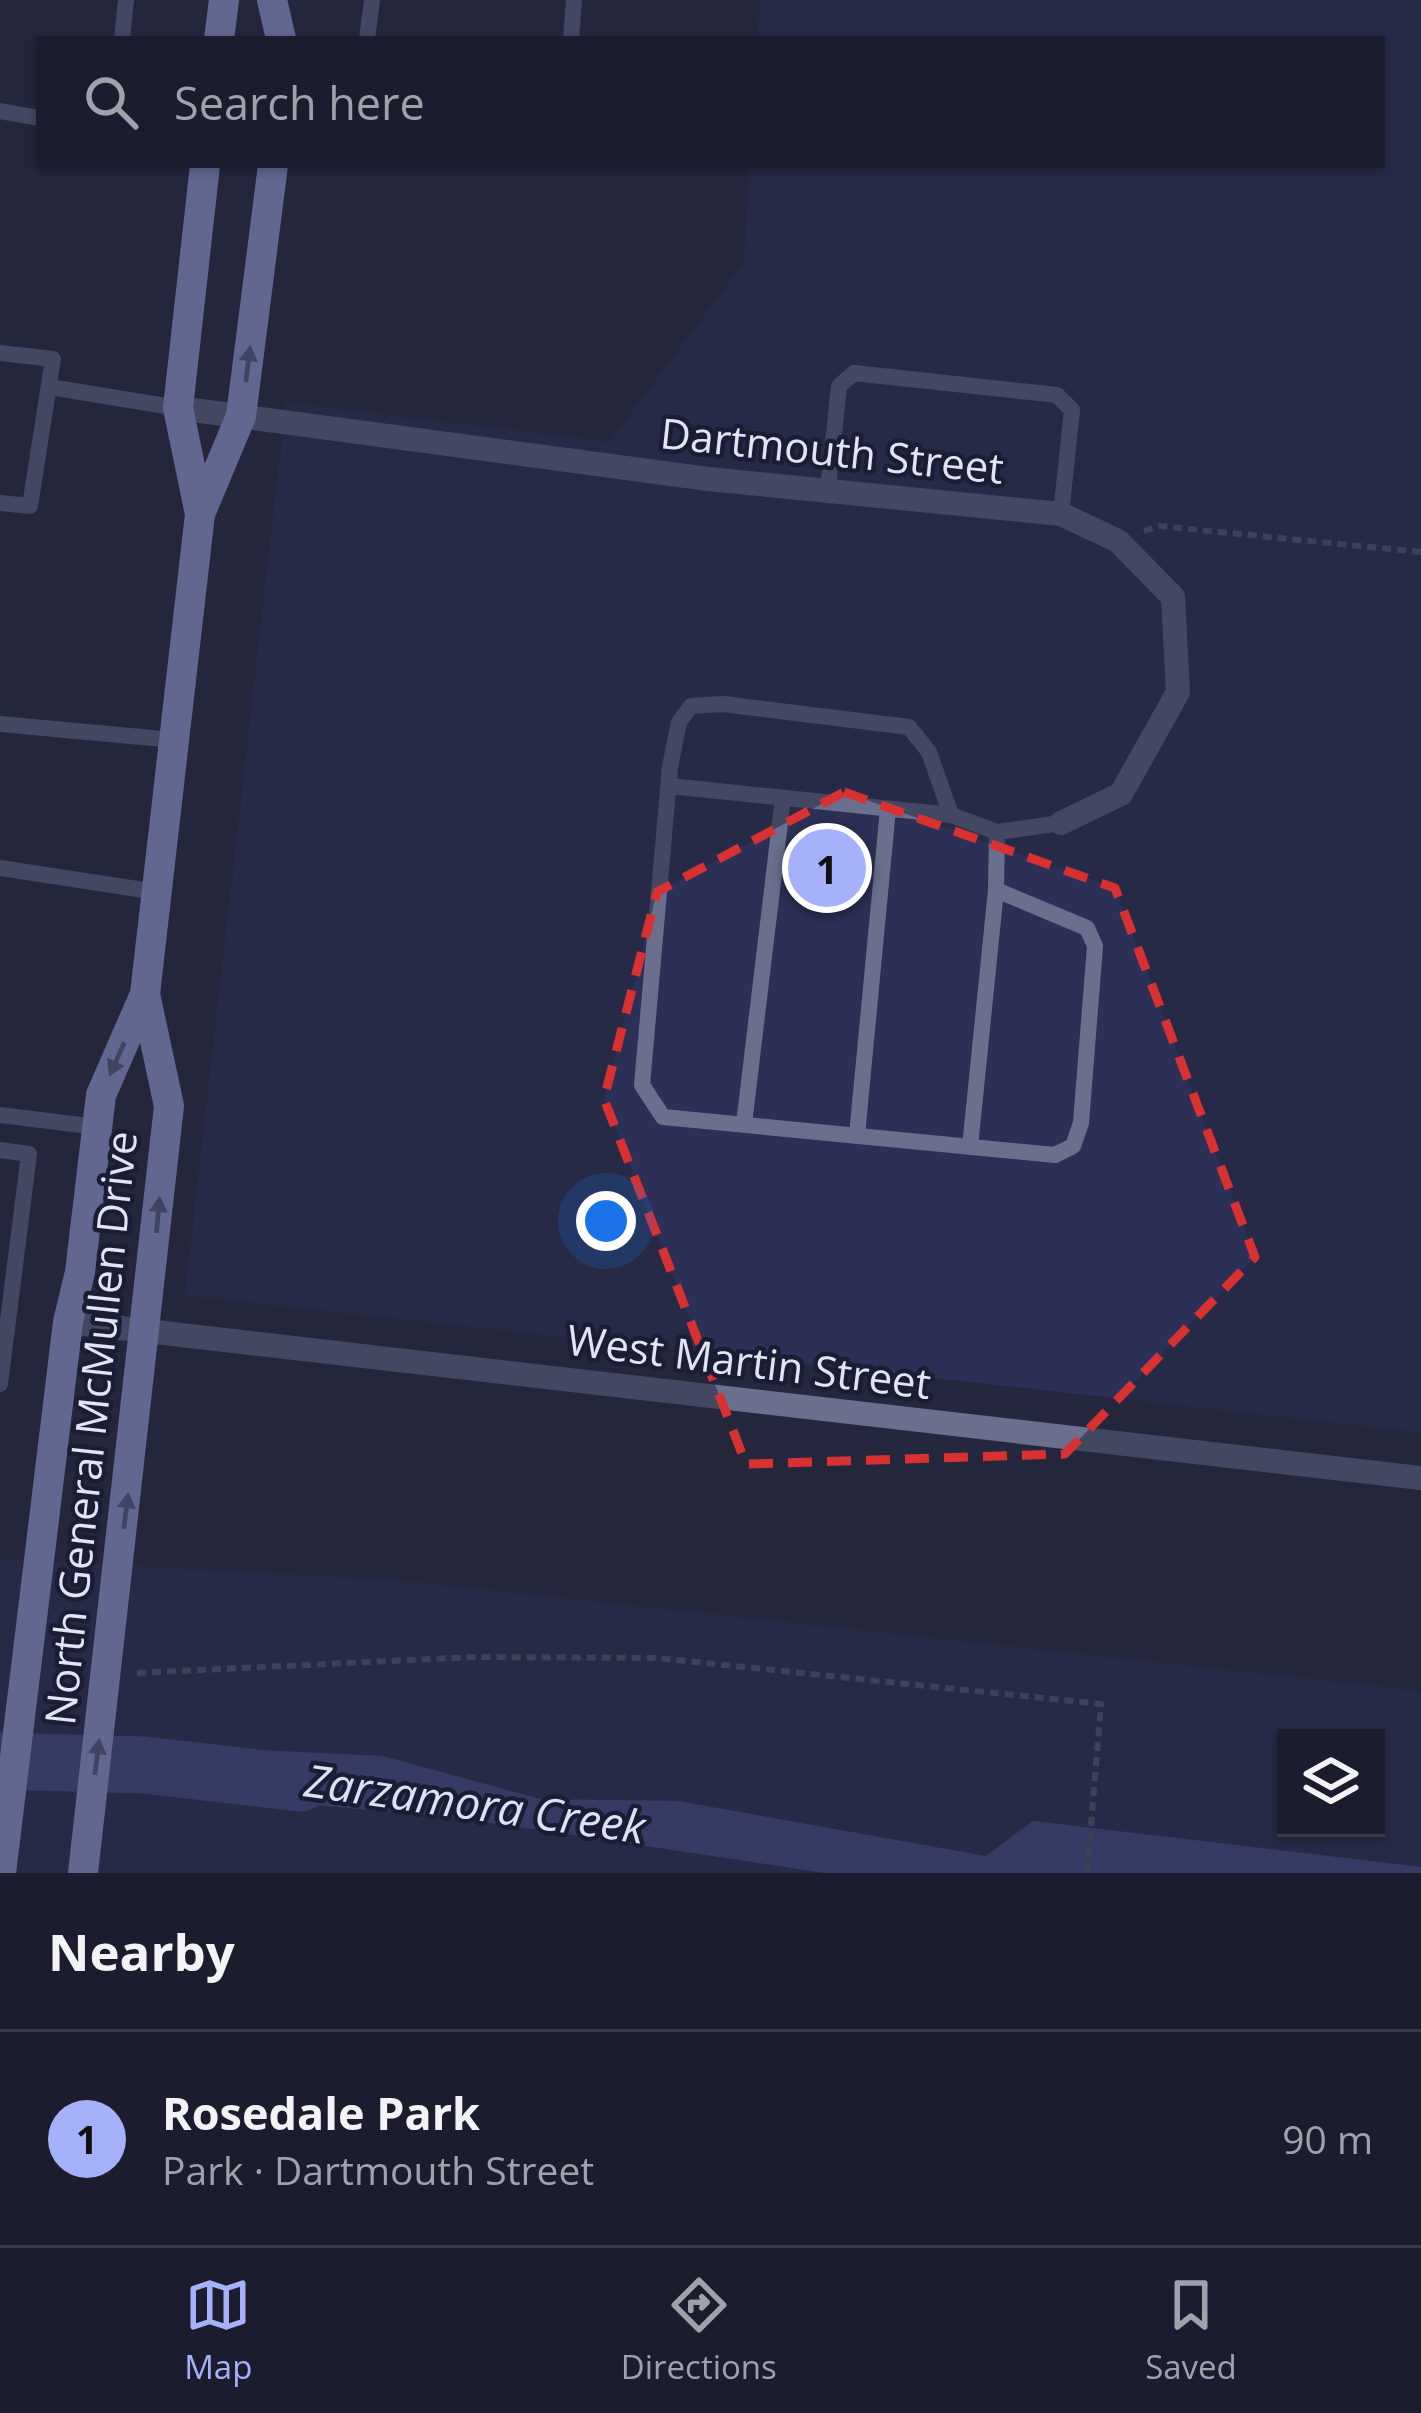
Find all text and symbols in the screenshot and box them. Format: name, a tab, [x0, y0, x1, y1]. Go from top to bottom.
search box	[36, 36, 1385, 168]
icon: search	[78, 69, 144, 135]
text: Search here	[174, 72, 425, 133]
one-way arrow	[238, 345, 257, 382]
street label: Dartmouth Street	[658, 403, 1007, 496]
pin: 1	[788, 823, 866, 913]
one-way arrow	[106, 1042, 126, 1077]
street label: North General McMullen Drive	[30, 1128, 149, 1728]
your location	[576, 1191, 636, 1251]
one-way arrow	[149, 1196, 168, 1234]
street label: West Martin Street	[564, 1310, 934, 1411]
one-way arrow	[116, 1492, 135, 1530]
map controls	[1277, 1729, 1385, 1837]
button: layers	[1277, 1729, 1385, 1837]
one-way arrow	[87, 1738, 106, 1775]
water label: Zarzamora Creek	[300, 1748, 651, 1857]
text: Nearby	[48, 1916, 235, 1986]
text: Rosedale Park	[162, 2082, 480, 2143]
text: 1	[76, 2112, 98, 2165]
text: 90 m	[1282, 2112, 1373, 2165]
text: Park · Dartmouth Street	[162, 2143, 594, 2196]
tab: Map	[184, 2272, 252, 2389]
tab: Directions	[621, 2272, 777, 2389]
tab: Saved	[1145, 2272, 1237, 2389]

